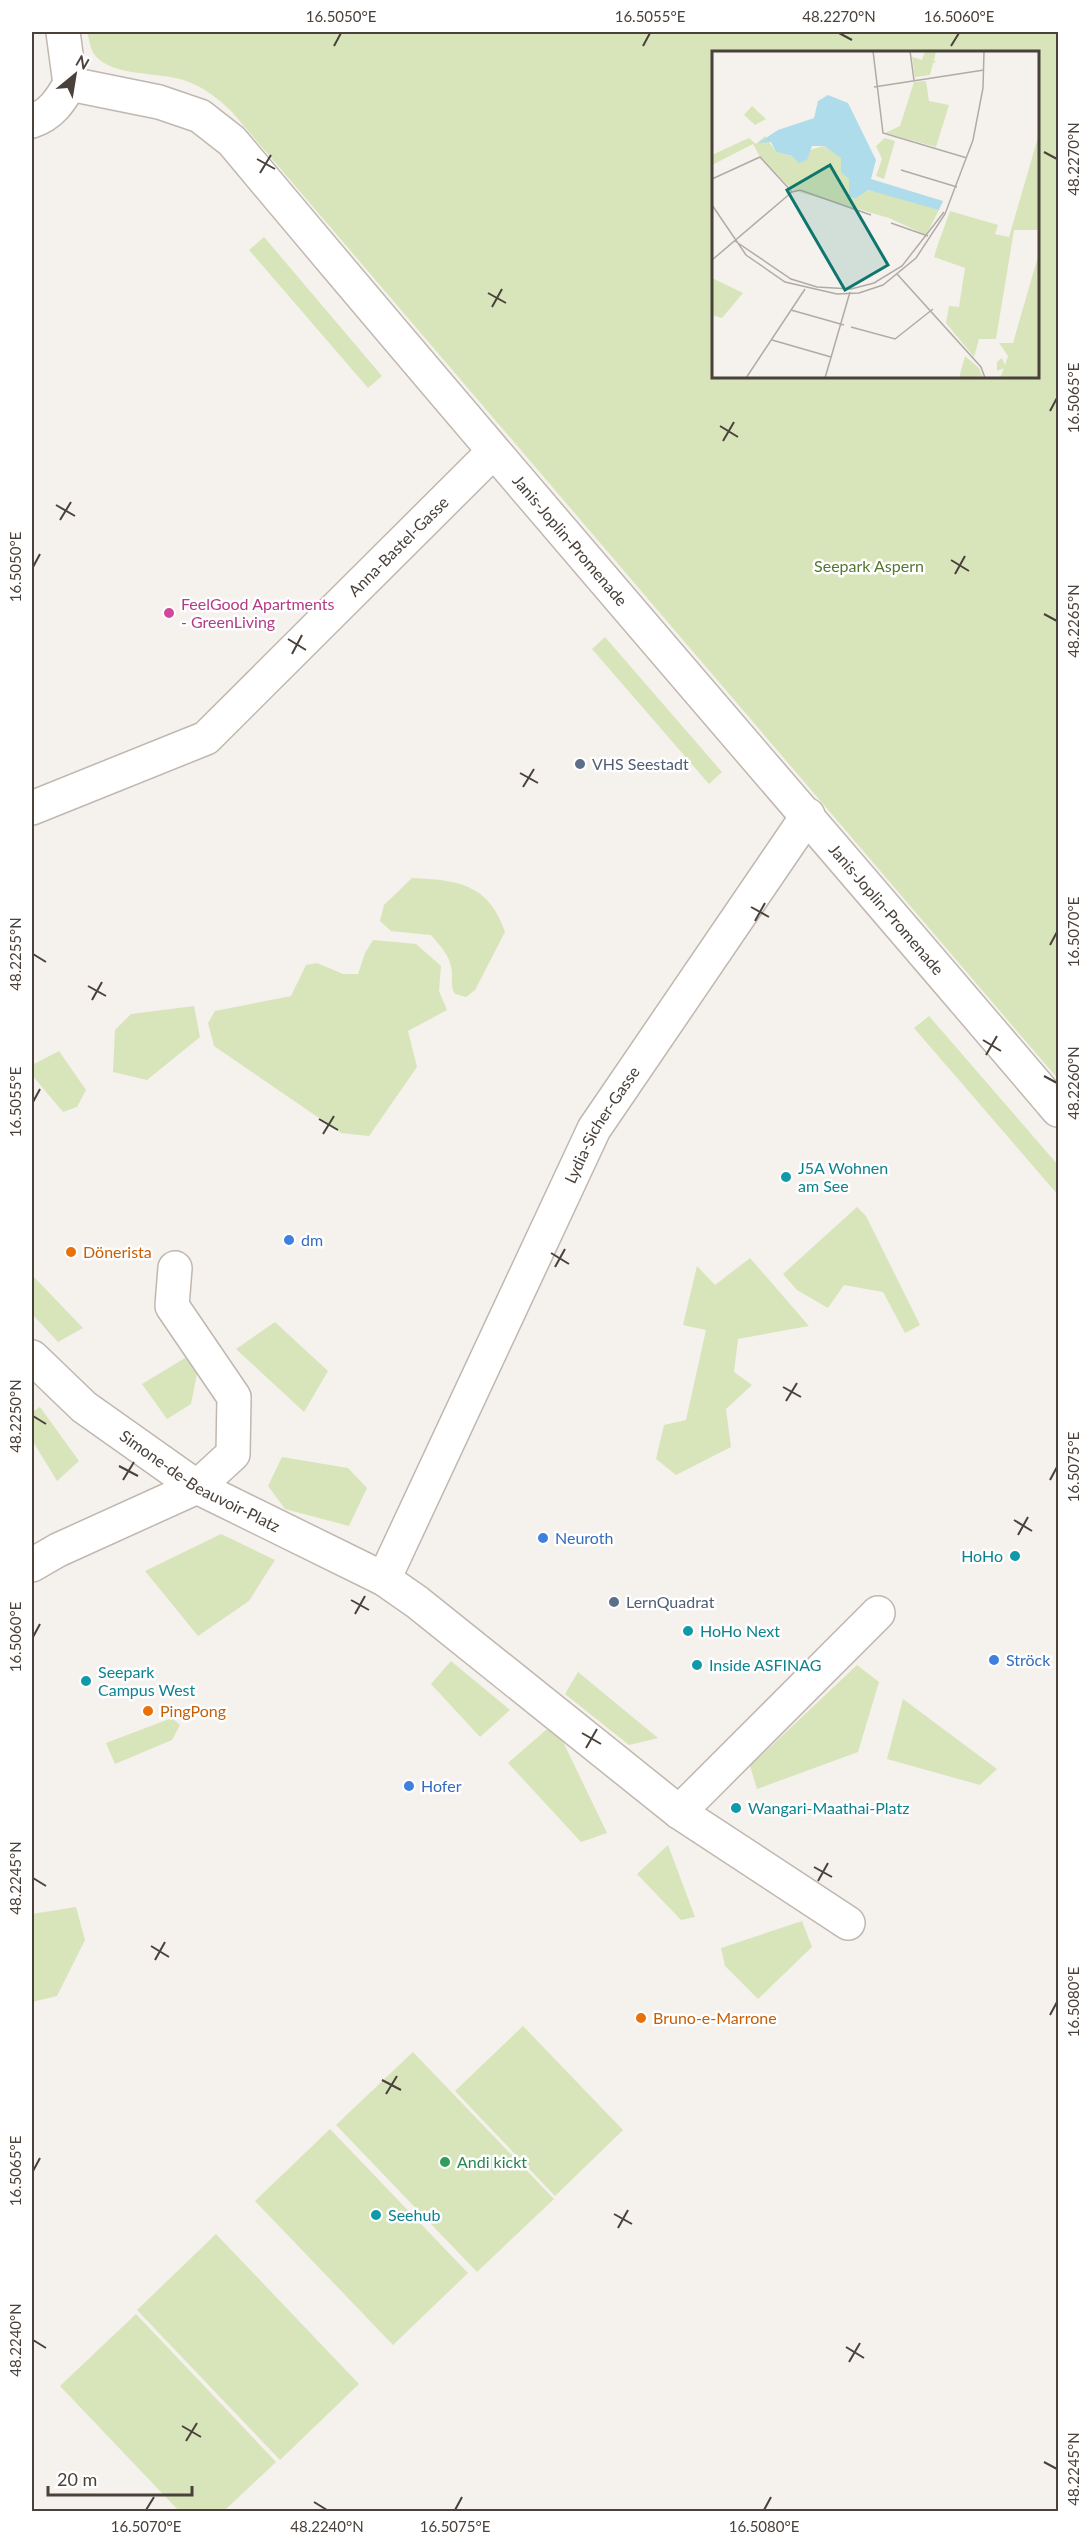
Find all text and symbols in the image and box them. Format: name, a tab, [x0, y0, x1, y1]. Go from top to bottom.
text: 16.5050°E	[306, 7, 376, 25]
text: 16.5055°E	[615, 7, 685, 25]
text: 48.2270°N	[802, 7, 876, 25]
text: 16.5060°E	[924, 7, 994, 25]
north arrow	[45, 45, 105, 105]
text: N	[73, 50, 93, 73]
inset map	[712, 51, 1039, 378]
text: 48.2270°N	[1064, 122, 1082, 196]
text: 16.5065°E	[1064, 363, 1082, 433]
street label: Janis-Joplin-Promenade	[509, 471, 632, 609]
street label: Anna-Bastel-Gasse	[344, 492, 452, 600]
text: 16.5050°E	[6, 532, 24, 602]
park label: Seepark Aspern	[814, 556, 924, 575]
text: 48.2265°N	[1064, 584, 1082, 658]
place label: FeelGood Apartments - GreenLiving	[181, 594, 335, 631]
marker: FeelGood Apartments - GreenLiving	[162, 606, 176, 620]
place label: VHS Seestadt	[592, 754, 689, 773]
marker: VHS Seestadt	[573, 757, 587, 771]
street label: Janis-Joplin-Promenade	[826, 840, 948, 978]
text: 16.5070°E	[1064, 897, 1082, 967]
text: 48.2255°N	[6, 917, 24, 991]
text: 48.2260°N	[1064, 1046, 1082, 1120]
street label: Lydia-Sicher-Gasse	[560, 1063, 643, 1186]
text: 16.5055°E	[6, 1067, 24, 1137]
place label: J5A Wohnen am See	[798, 1158, 888, 1195]
marker: J5A Wohnen am See	[779, 1170, 793, 1184]
place label: dm	[301, 1230, 323, 1249]
marker: dm	[282, 1233, 296, 1247]
place label: Dönerista	[83, 1242, 152, 1261]
marker: Dönerista	[64, 1245, 78, 1259]
text: 48.2250°N	[6, 1379, 24, 1453]
street label: Simone-de-Beauvoir-Platz	[116, 1425, 283, 1535]
text: 16.5075°E	[1064, 1432, 1082, 1502]
place label: Neuroth	[555, 1528, 613, 1547]
marker: Neuroth	[536, 1531, 550, 1545]
place label: HoHo	[961, 1546, 1003, 1565]
marker: HoHo	[1008, 1549, 1022, 1563]
place label: LernQuadrat	[626, 1592, 715, 1611]
marker: LernQuadrat	[607, 1595, 621, 1609]
text: 16.5060°E	[6, 1602, 24, 1672]
place label: HoHo Next	[700, 1621, 780, 1640]
marker: HoHo Next	[681, 1624, 695, 1638]
place label: Ströck	[1006, 1650, 1051, 1669]
marker: Ströck	[987, 1653, 1001, 1667]
place label: Inside ASFINAG	[709, 1655, 822, 1674]
marker: Inside ASFINAG	[690, 1658, 704, 1672]
place label: Seepark Campus West	[98, 1662, 196, 1699]
marker: Seepark Campus West	[79, 1674, 93, 1688]
place label: PingPong	[160, 1701, 226, 1720]
marker: PingPong	[141, 1704, 155, 1718]
place label: Hofer	[421, 1776, 462, 1795]
marker: Hofer	[402, 1779, 416, 1793]
place label: Wangari-Maathai-Platz	[748, 1798, 909, 1817]
marker: Wangari-Maathai-Platz	[729, 1801, 743, 1815]
text: 48.2245°N	[6, 1841, 24, 1915]
text: 16.5080°E	[1064, 1967, 1082, 2037]
place label: Bruno-e-Marrone	[653, 2008, 777, 2027]
marker: Bruno-e-Marrone	[634, 2011, 648, 2025]
text: 16.5065°E	[6, 2136, 24, 2206]
place label: Andi kickt	[457, 2152, 527, 2171]
marker: Andi kickt	[438, 2155, 452, 2169]
place label: Seehub	[388, 2205, 440, 2224]
marker: Seehub	[369, 2208, 383, 2222]
text: 48.2240°N	[6, 2303, 24, 2377]
text: 48.2245°N	[1064, 2432, 1082, 2506]
scale bar	[48, 2459, 192, 2497]
text: 20 m	[57, 2468, 97, 2490]
text: 16.5070°E	[111, 2517, 181, 2535]
text: 48.2240°N	[290, 2517, 364, 2535]
text: 16.5075°E	[420, 2517, 490, 2535]
text: 16.5080°E	[729, 2517, 799, 2535]

